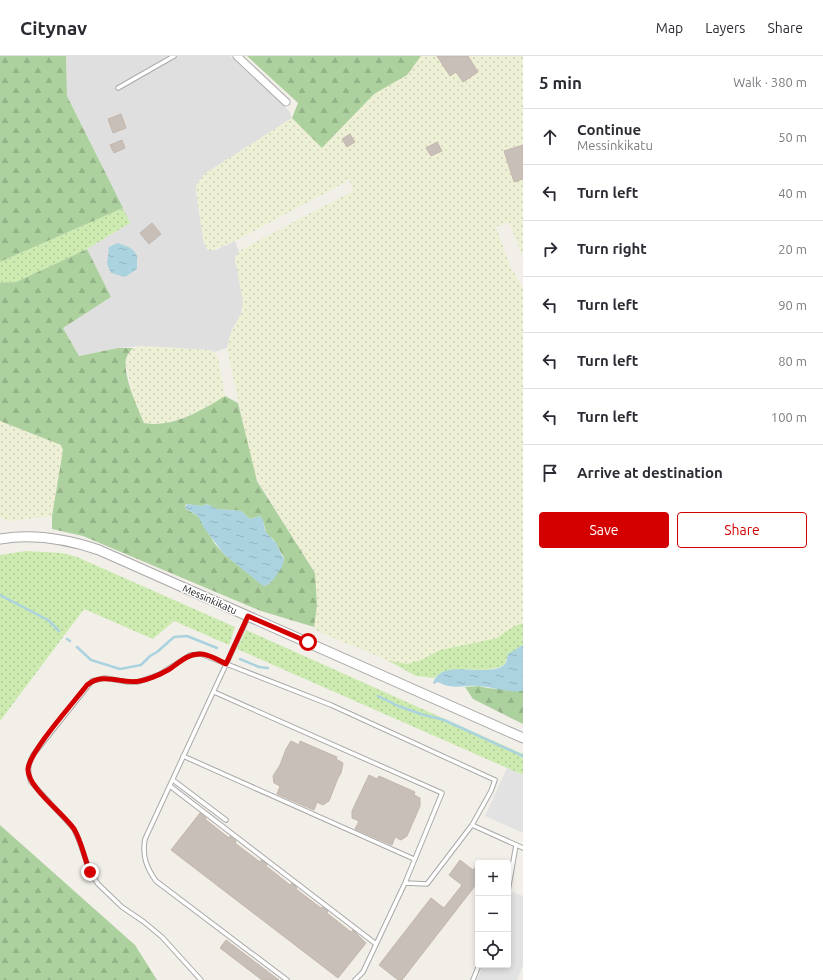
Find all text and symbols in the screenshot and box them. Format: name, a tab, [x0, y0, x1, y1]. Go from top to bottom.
text: Citynav	[20, 17, 87, 39]
text: Map	[656, 20, 683, 36]
text: Layers	[705, 20, 745, 36]
text: Share	[767, 20, 803, 36]
text: 5 min	[539, 73, 582, 92]
text: Walk · 380 m	[733, 75, 807, 89]
text: Continue	[577, 121, 641, 138]
icon: ahead	[539, 126, 561, 148]
text: 50 m	[778, 130, 807, 144]
text: Messinkikatu	[577, 138, 653, 152]
icon: left	[539, 182, 561, 204]
text: Turn left	[577, 184, 638, 201]
text: 40 m	[778, 186, 807, 200]
icon: right	[539, 238, 561, 260]
text: Turn right	[577, 240, 647, 257]
text: 20 m	[778, 242, 807, 256]
icon: left	[539, 294, 561, 316]
text: Turn left	[577, 296, 638, 313]
text: 90 m	[778, 298, 807, 312]
icon: left	[539, 350, 561, 372]
text: Turn left	[577, 352, 638, 369]
text: 80 m	[778, 354, 807, 368]
icon: left	[539, 406, 561, 428]
text: Turn left	[577, 408, 638, 425]
text: 100 m	[771, 410, 807, 424]
icon: arrive	[539, 462, 561, 484]
text: Arrive at destination	[577, 464, 723, 481]
button: Save	[539, 512, 669, 548]
button: Share	[677, 512, 807, 548]
street label: Messinkikatu	[181, 583, 239, 616]
route start	[299, 633, 317, 651]
map controls	[475, 860, 511, 968]
button: +	[475, 860, 511, 896]
route end	[81, 863, 99, 881]
button: −	[475, 896, 511, 932]
button: locate	[475, 932, 511, 968]

